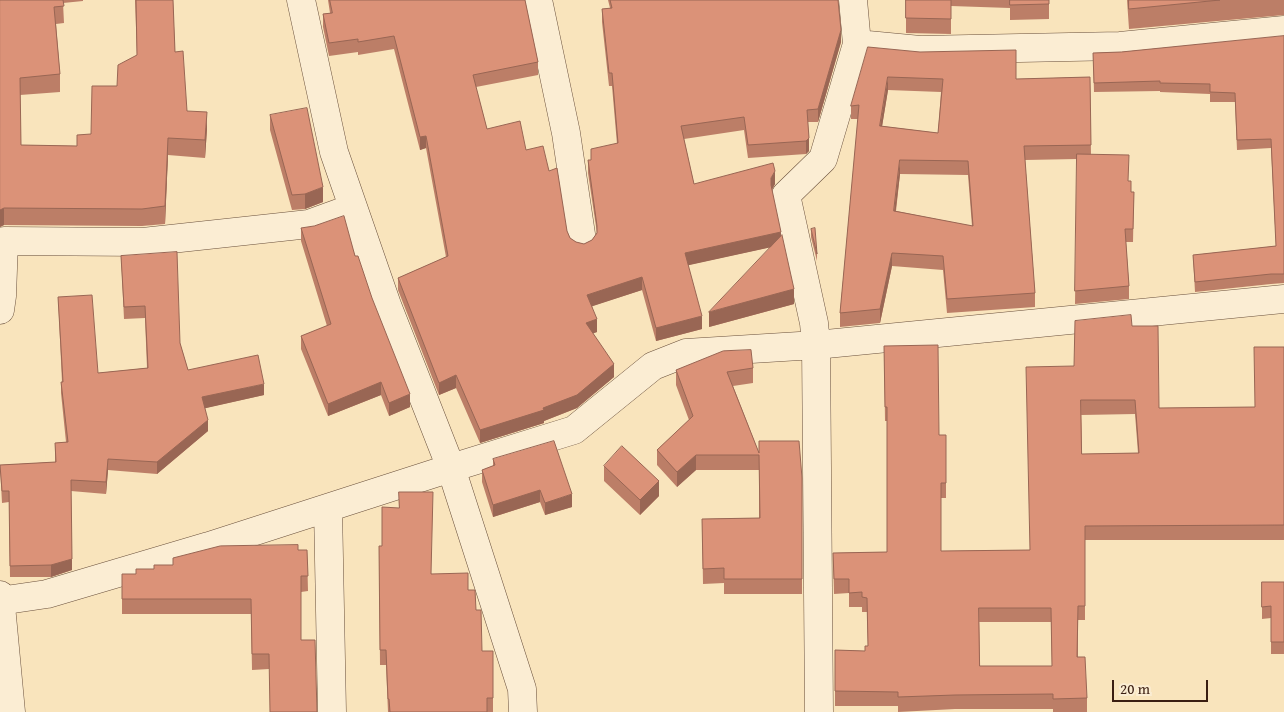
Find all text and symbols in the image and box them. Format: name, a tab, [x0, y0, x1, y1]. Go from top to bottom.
scale bar	[1114, 670, 1210, 702]
text: 20 m	[1120, 678, 1150, 699]

